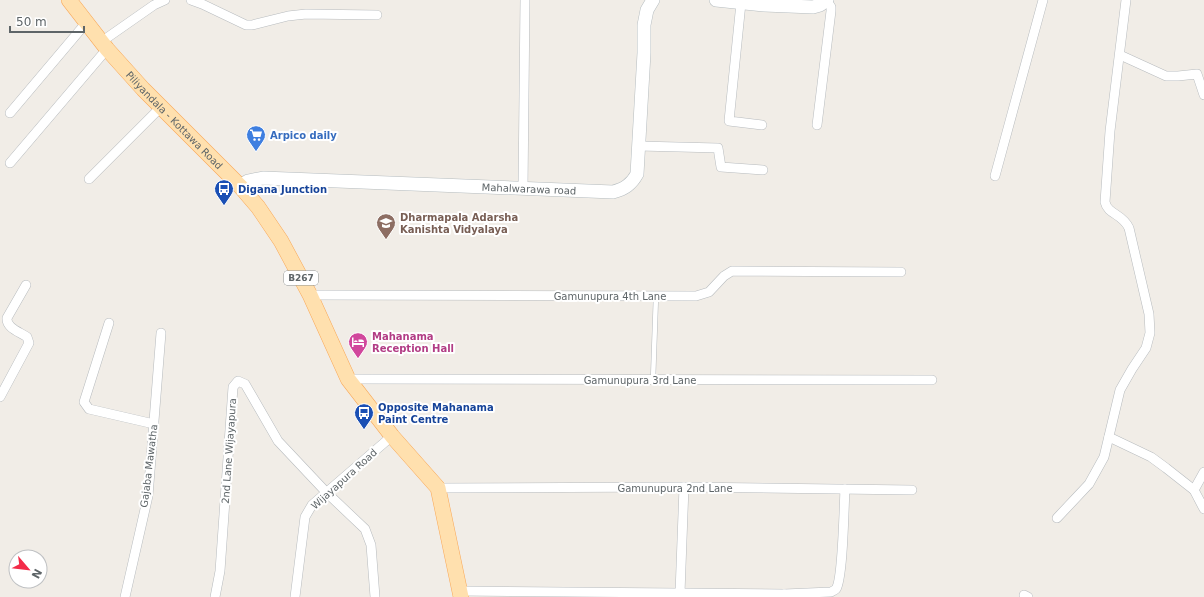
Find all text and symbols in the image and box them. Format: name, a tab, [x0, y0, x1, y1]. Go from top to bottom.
scale bar	[10, 8, 84, 34]
text: 50 m	[16, 15, 47, 29]
street label: Piliyandala - Kottawa Road	[124, 69, 225, 171]
supermarket icon: Arpico daily	[245, 124, 267, 152]
place label: Arpico daily	[270, 130, 337, 141]
bus stop icon: Digana Junction	[213, 178, 235, 206]
street label: Mahalwarawa road	[482, 181, 577, 196]
place label: Digana Junction	[238, 184, 327, 195]
school or university icon: Dharmapala Adarsha Kanishta Vidyalaya	[375, 212, 397, 240]
place label: Dharmapala Adarsha Kanishta Vidyalaya	[400, 212, 518, 235]
road number: B267	[284, 271, 318, 285]
street label: Gamunupura 4th Lane	[554, 291, 666, 302]
hotel icon: Mahanama Reception Hall	[347, 331, 369, 359]
place label: Mahanama Reception Hall	[372, 331, 454, 354]
street label: Gamunupura 3rd Lane	[584, 375, 696, 386]
street label: 2nd Lane Wijayapura	[220, 398, 238, 504]
bus stop icon: Opposite Mahanama Paint Centre	[353, 402, 375, 430]
place label: Opposite Mahanama Paint Centre	[378, 402, 494, 425]
street label: Gajaba Mawatha	[138, 424, 160, 508]
street label: Wijayapura Road	[309, 447, 379, 511]
street label: Gamunupura 2nd Lane	[617, 483, 733, 494]
north arrow	[8, 549, 48, 589]
text: N	[28, 566, 44, 581]

